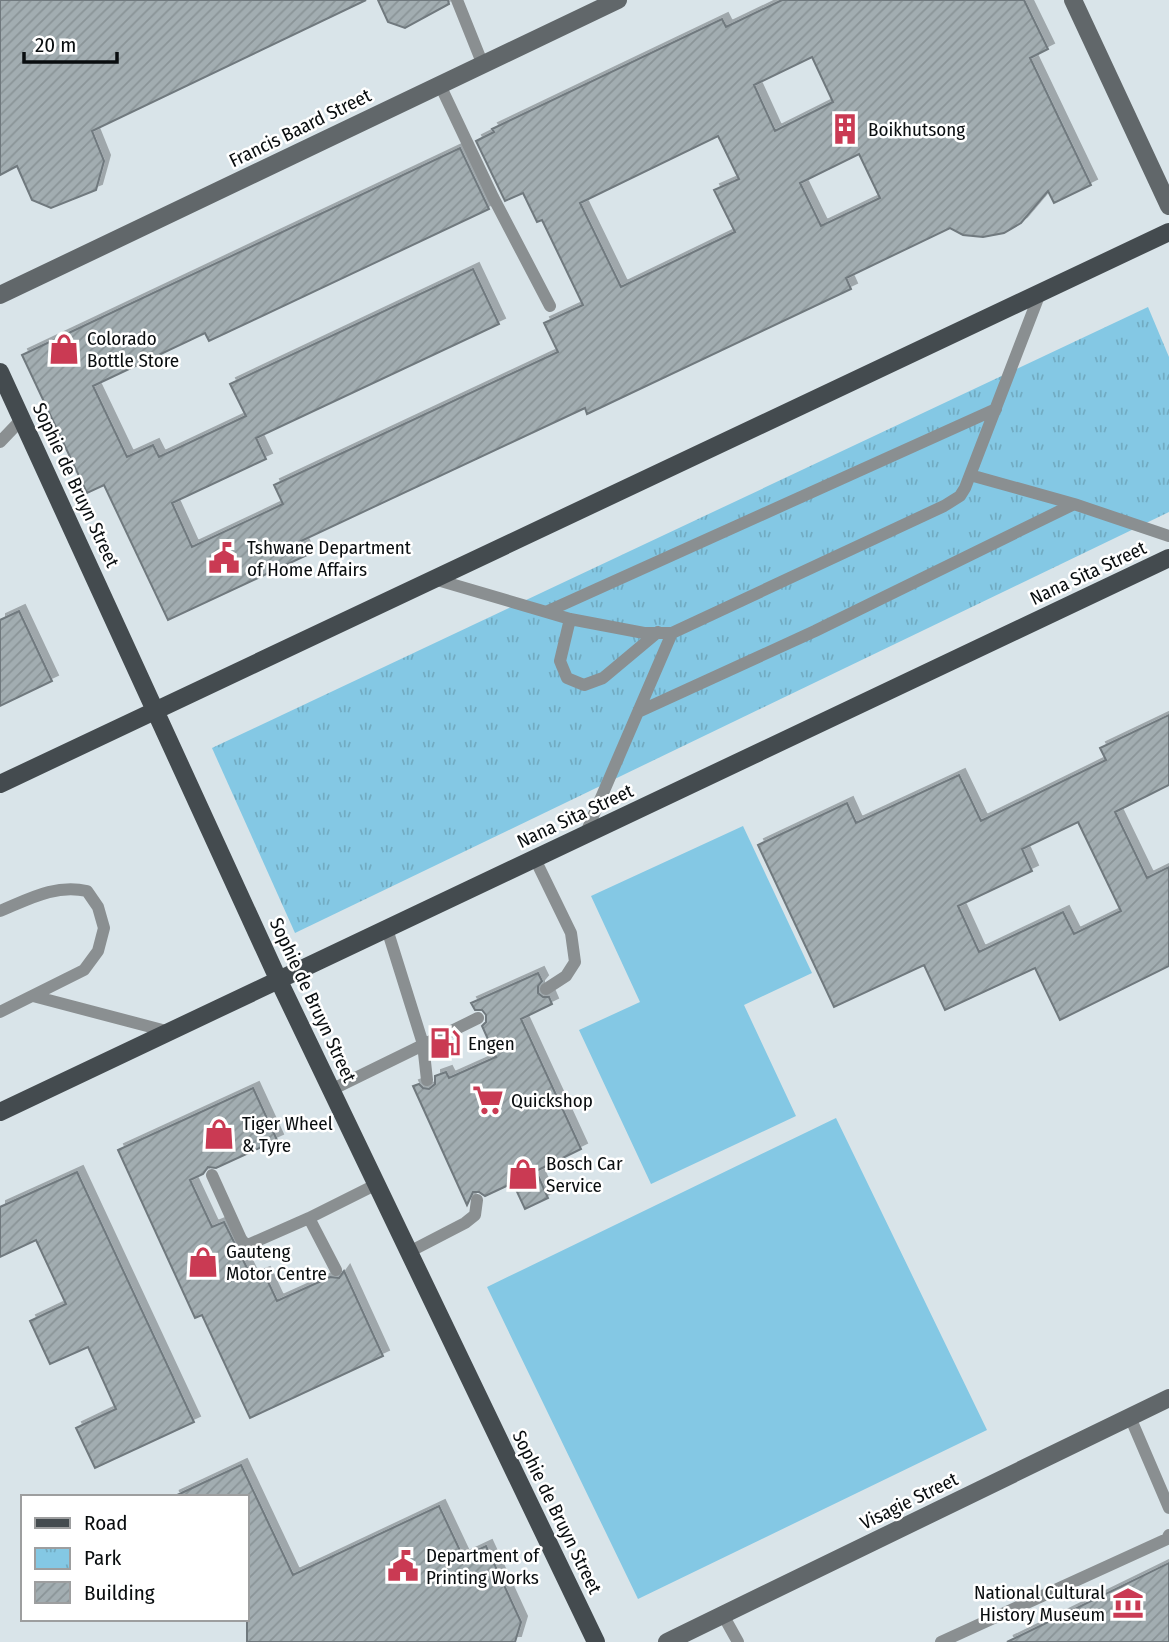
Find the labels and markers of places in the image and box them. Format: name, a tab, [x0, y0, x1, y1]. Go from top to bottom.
building icon: Boikhutsong	[828, 112, 862, 146]
place label: Boikhutsong	[868, 118, 965, 141]
place label: Colorado Bottle Store	[87, 327, 179, 372]
shop icon: Colorado Bottle Store	[47, 332, 81, 366]
place label: Tshwane Department of Home Affairs	[247, 536, 412, 581]
public building icon: Tshwane Department of Home Affairs	[207, 541, 241, 575]
fuel station icon: Engen	[428, 1026, 462, 1060]
place label: Engen	[468, 1032, 515, 1055]
supermarket icon: Quickshop	[471, 1083, 505, 1117]
place label: Quickshop	[511, 1089, 593, 1112]
place label: Tiger Wheel & Tyre	[242, 1112, 333, 1157]
shop icon: Tiger Wheel & Tyre	[202, 1117, 236, 1151]
place label: Bosch Car Service	[546, 1152, 623, 1197]
shop icon: Bosch Car Service	[506, 1157, 540, 1191]
place label: Gauteng Motor Centre	[226, 1240, 327, 1285]
shop icon: Gauteng Motor Centre	[186, 1245, 220, 1279]
place label: Department of Printing Works	[426, 1544, 540, 1589]
public building icon: Department of Printing Works	[386, 1549, 420, 1583]
place label: National Cultural History Museum	[974, 1581, 1105, 1626]
museum icon: National Cultural History Museum	[1111, 1586, 1145, 1620]

